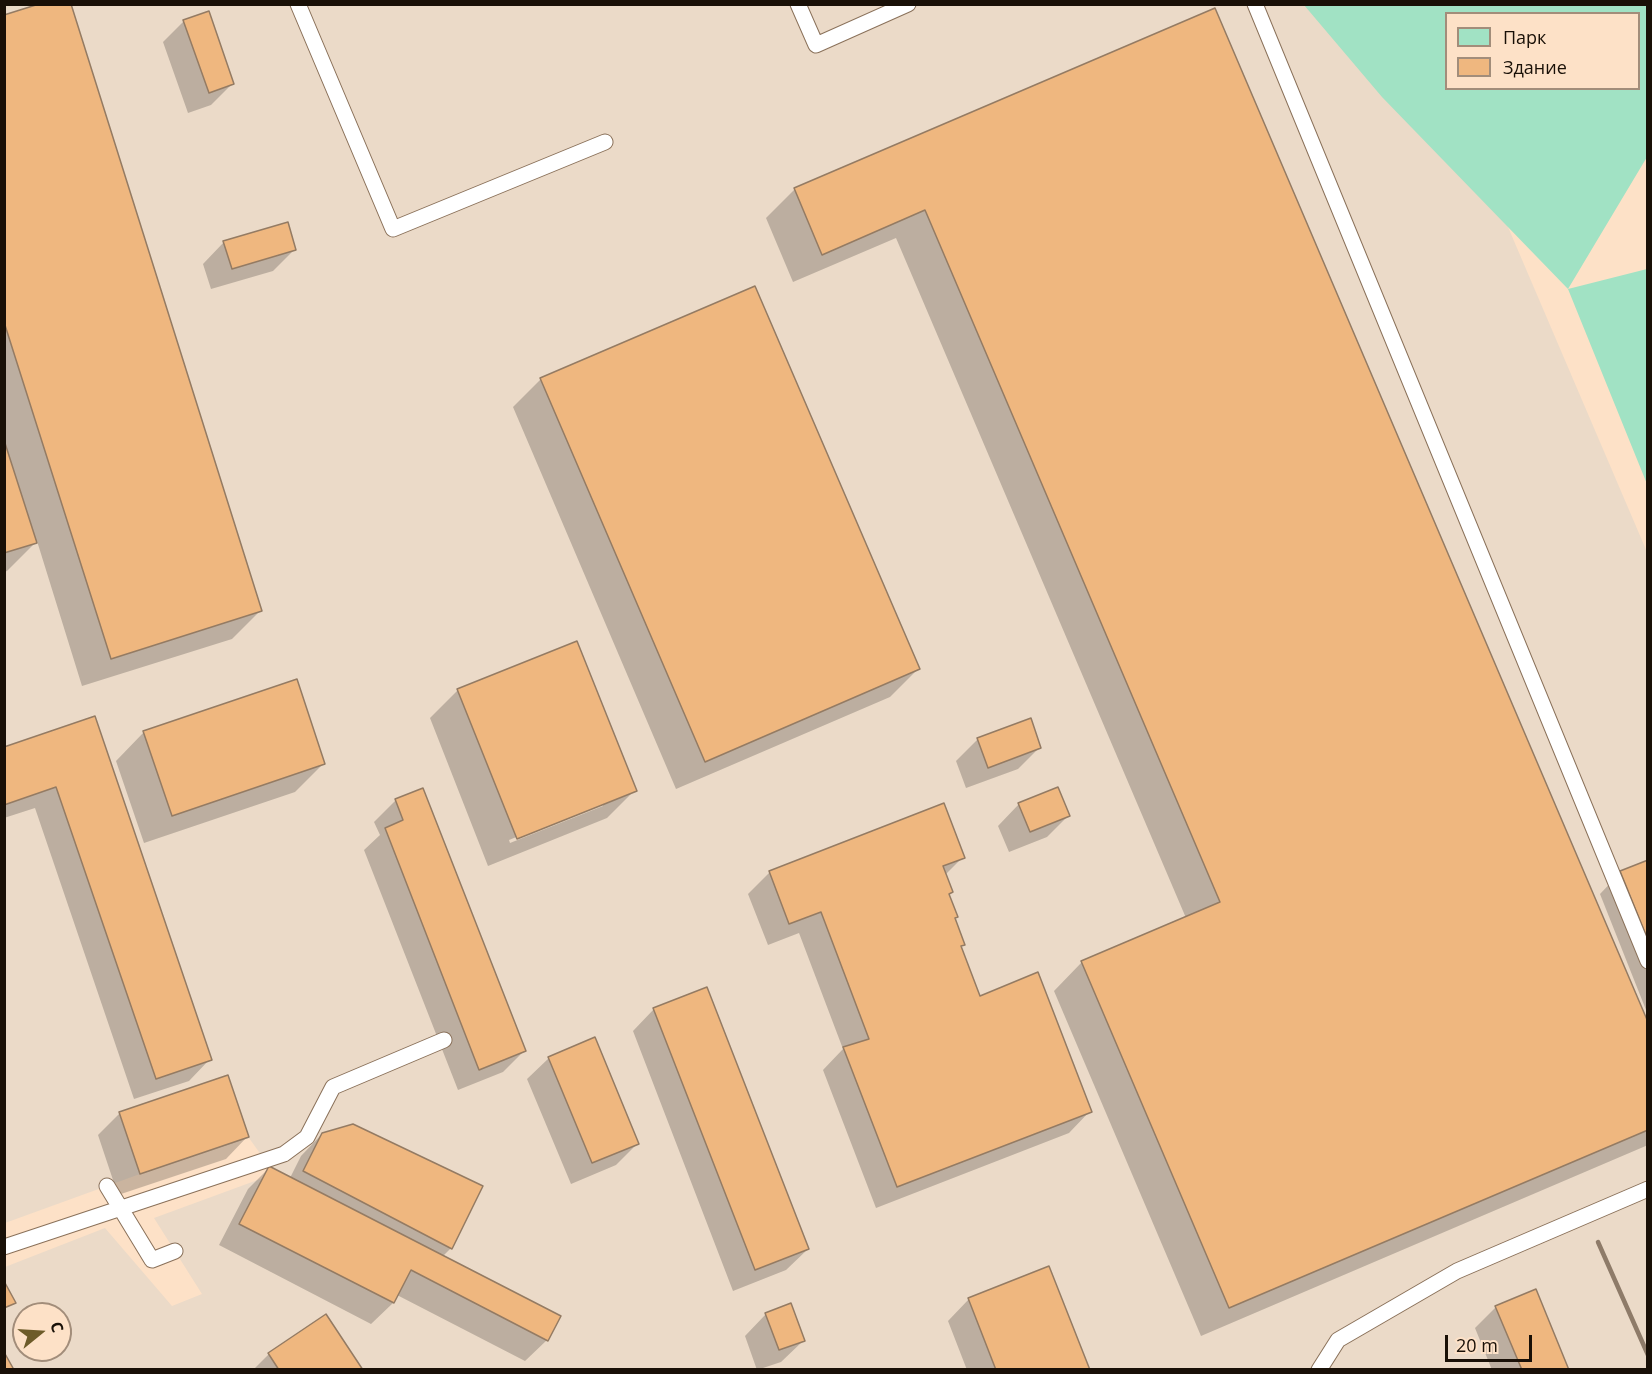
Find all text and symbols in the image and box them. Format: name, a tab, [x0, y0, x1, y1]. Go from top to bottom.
legend	[1445, 12, 1640, 90]
text: Парк	[1503, 25, 1546, 49]
text: Здание	[1503, 55, 1567, 79]
north arrow	[12, 1302, 72, 1362]
text: С	[45, 1319, 69, 1335]
scale bar	[1448, 1323, 1535, 1361]
text: 20 m	[1456, 1333, 1498, 1357]

